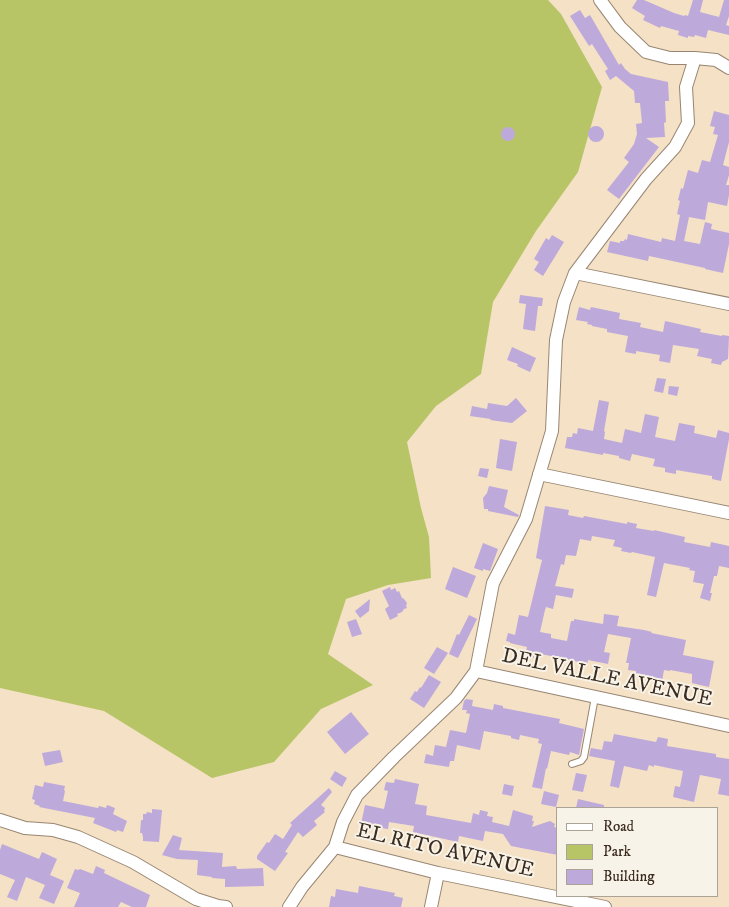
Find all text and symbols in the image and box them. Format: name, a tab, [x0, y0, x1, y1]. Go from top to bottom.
street label: DEL VALLE AVENUE	[499, 644, 715, 714]
legend	[556, 807, 719, 897]
text: Road	[603, 817, 634, 836]
street label: EL RITO AVENUE	[354, 819, 536, 885]
text: Park	[603, 842, 631, 861]
text: Building	[603, 867, 655, 886]

